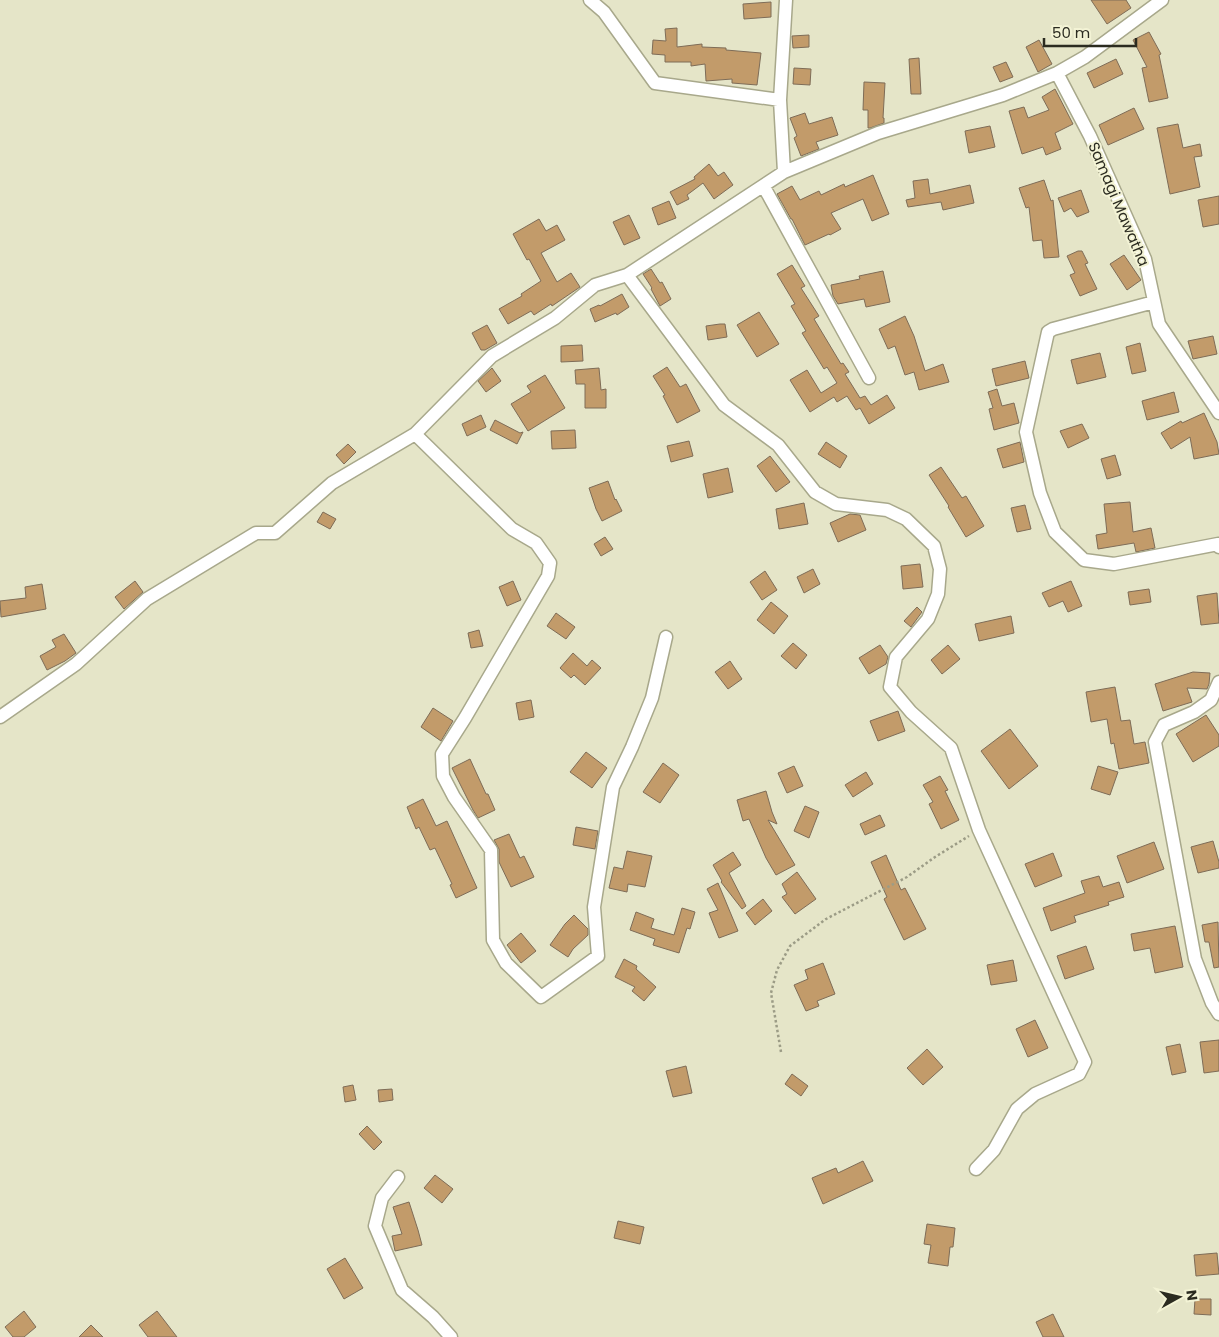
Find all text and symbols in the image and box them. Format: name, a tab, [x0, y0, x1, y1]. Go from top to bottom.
scale bar	[1044, 15, 1136, 47]
text: 50 m	[1052, 22, 1090, 43]
street label: Samagi Mawatha	[1083, 139, 1155, 269]
north arrow	[1154, 1272, 1204, 1322]
text: N	[1181, 1289, 1203, 1302]

